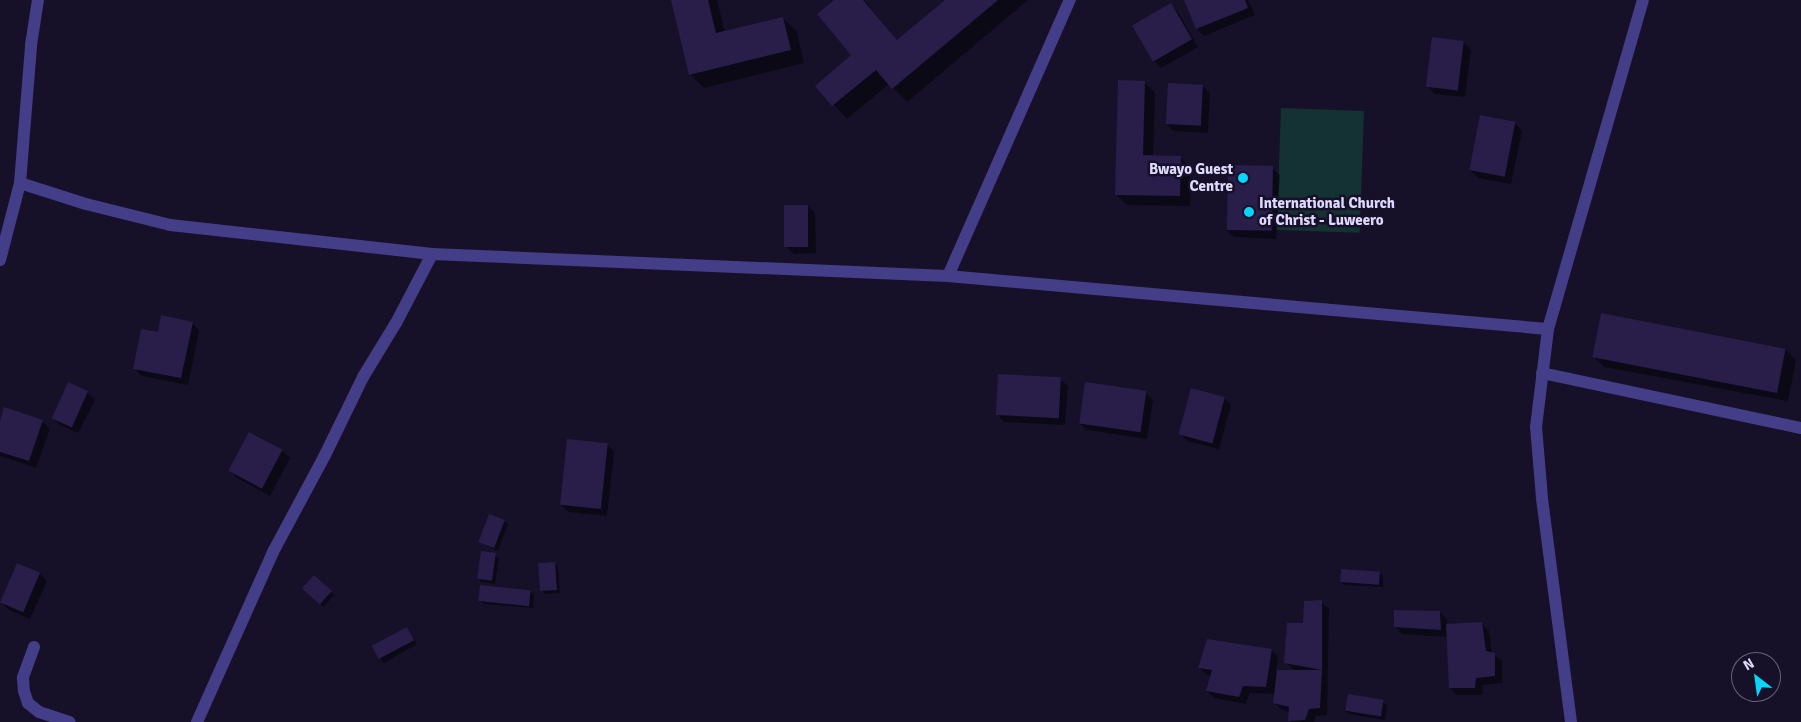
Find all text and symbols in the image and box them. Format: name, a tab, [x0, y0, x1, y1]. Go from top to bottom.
place label: Bwayo Guest Centre	[1149, 160, 1233, 195]
marker: Bwayo Guest Centre	[1237, 172, 1249, 184]
place label: International Church of Christ - Luweero	[1259, 194, 1395, 229]
marker: International Church of Christ - Luweero	[1243, 206, 1255, 218]
north arrow	[1731, 652, 1781, 702]
text: N	[1740, 655, 1757, 674]

